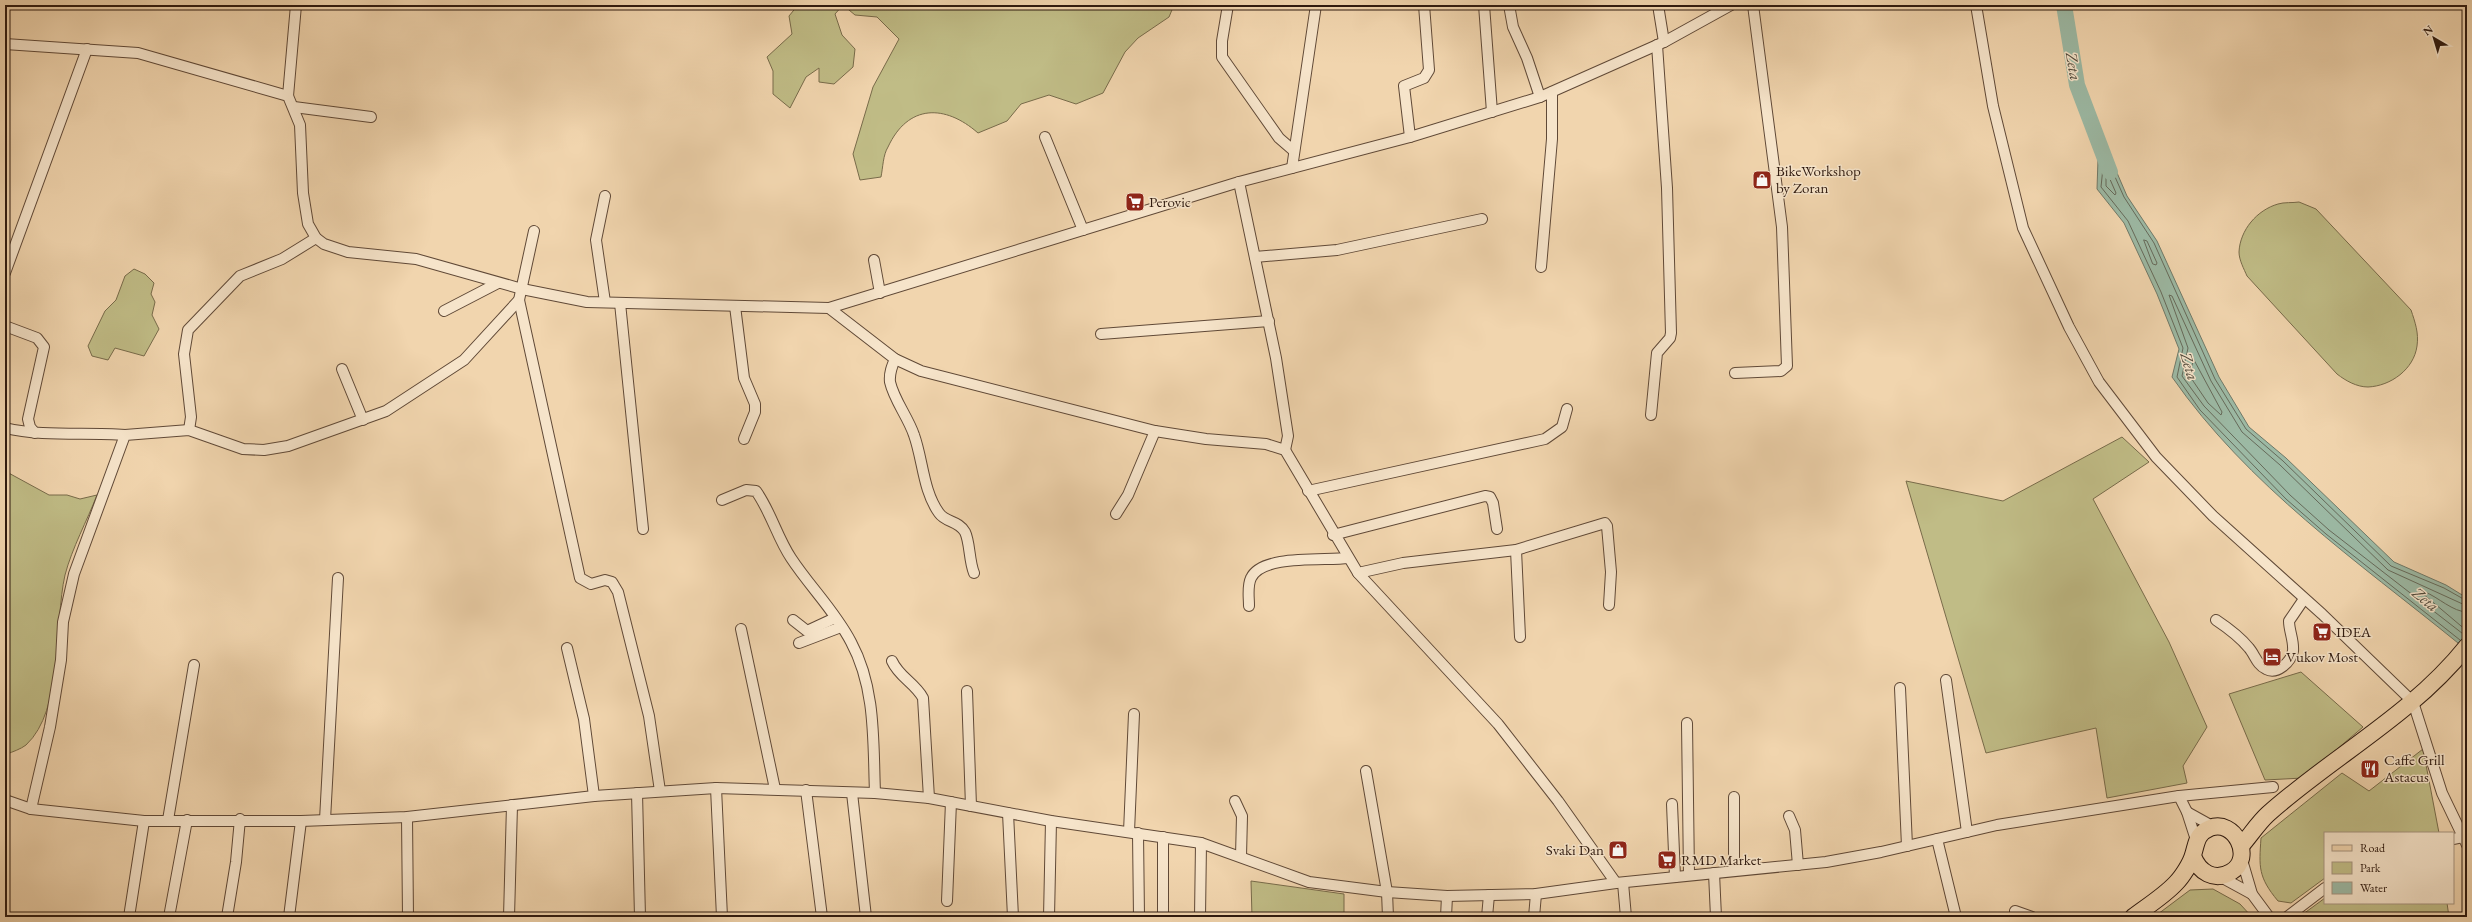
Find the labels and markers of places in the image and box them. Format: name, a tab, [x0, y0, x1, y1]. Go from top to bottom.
place label: BikeWorkshop by Zoran	[1776, 161, 1861, 197]
shop icon: BikeWorkshop by Zoran	[1751, 169, 1773, 191]
supermarket icon: Perovic	[1124, 191, 1146, 213]
place label: Perovic	[1149, 192, 1191, 211]
supermarket icon: IDEA	[2311, 621, 2333, 643]
place label: IDEA	[2336, 622, 2372, 641]
hotel icon: Vukov Most	[2261, 646, 2283, 668]
place label: Vukov Most	[2286, 647, 2358, 666]
place label: Caffe Grill Astacus	[2383, 750, 2445, 786]
restaurant icon: Caffe Grill Astacus	[2359, 758, 2381, 780]
shop icon: Svaki Dan	[1607, 839, 1629, 861]
place label: Svaki Dan	[1546, 840, 1604, 859]
supermarket icon: RMD Market	[1656, 849, 1678, 871]
place label: RMD Market	[1681, 850, 1762, 869]

